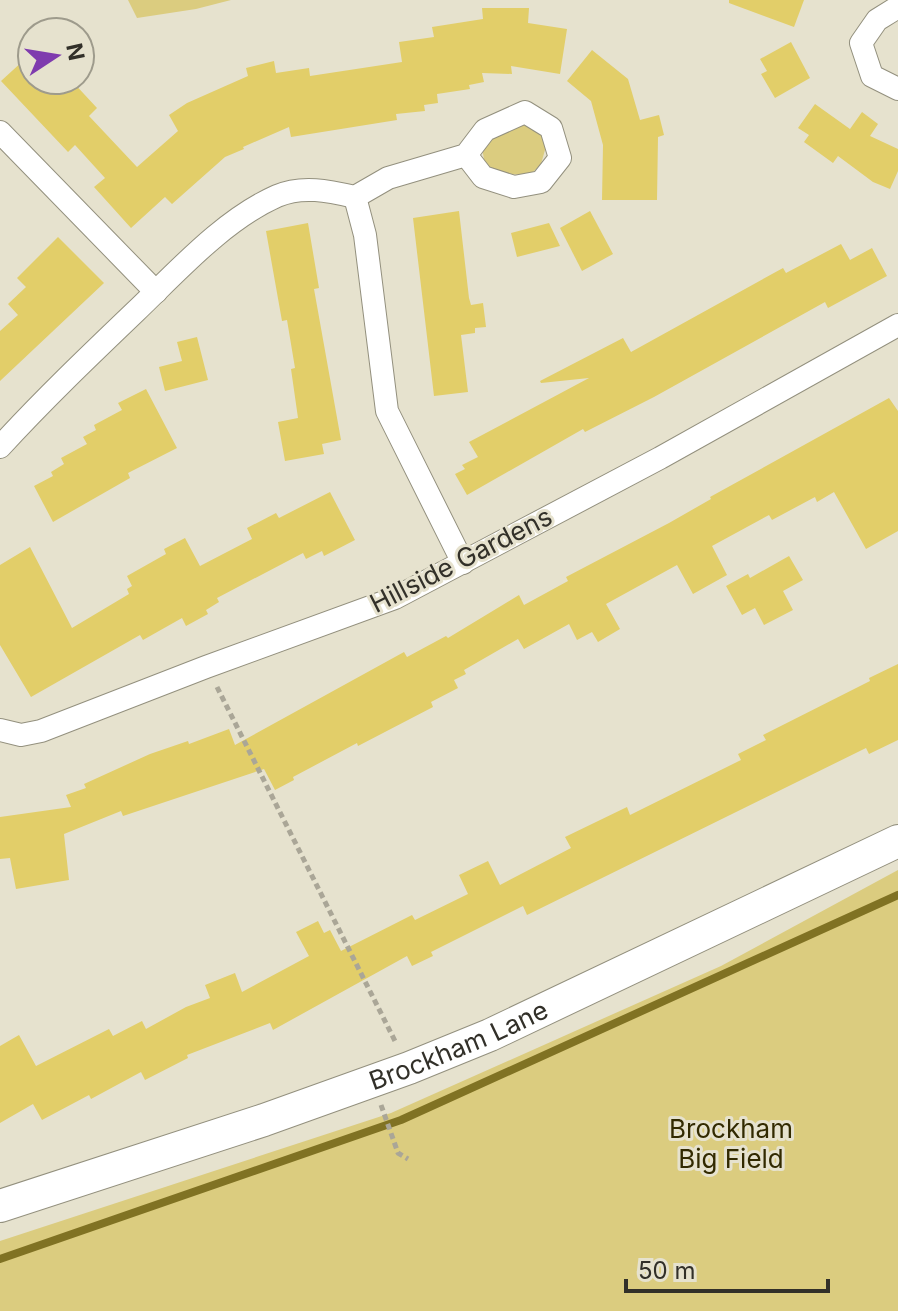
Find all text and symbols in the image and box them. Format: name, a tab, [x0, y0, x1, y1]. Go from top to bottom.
north arrow	[16, 16, 96, 96]
text: N	[61, 41, 90, 63]
street label: Hillside Gardens	[365, 500, 557, 619]
street label: Brockham Lane	[365, 994, 553, 1096]
park label: Brockham Big Field	[669, 1113, 793, 1174]
scale bar	[626, 1243, 828, 1293]
text: 50 m	[638, 1256, 696, 1285]

